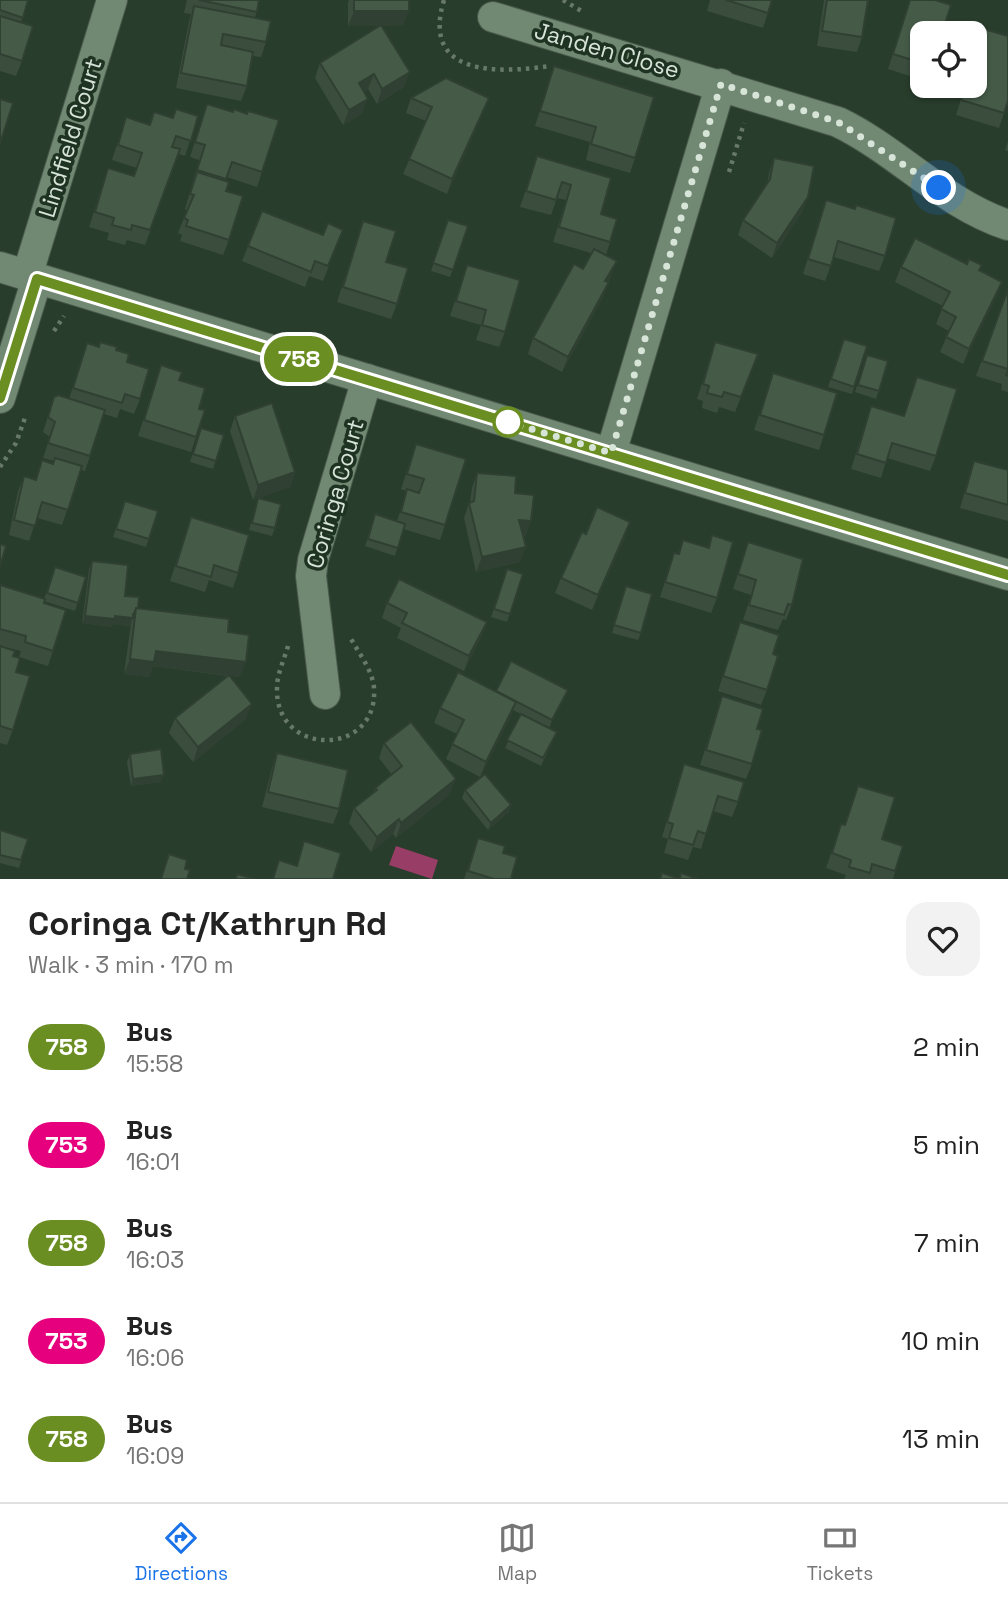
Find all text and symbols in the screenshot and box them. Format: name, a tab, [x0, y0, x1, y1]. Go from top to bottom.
street label: Janden Close	[531, 15, 683, 85]
map controls	[910, 21, 987, 98]
button: locate	[910, 21, 987, 98]
street label: Lindfield Court	[32, 55, 108, 221]
your location	[921, 170, 956, 205]
line badge: 758	[259, 336, 339, 382]
text: 758	[278, 343, 320, 374]
unlabelled marker	[493, 407, 523, 437]
street label: Coringa Court	[299, 416, 371, 572]
button: heart	[906, 902, 980, 976]
text: Coringa Ct/Kathryn Rd	[28, 903, 387, 945]
text: Walk · 3 min · 170 m	[28, 950, 234, 980]
text: Bus	[126, 1015, 173, 1049]
text: 2 min	[913, 1030, 980, 1064]
text: 758	[45, 1031, 88, 1062]
text: 15:58	[126, 1049, 183, 1079]
text: Bus	[126, 1113, 173, 1147]
text: 5 min	[913, 1128, 980, 1162]
text: 753	[45, 1129, 88, 1160]
text: 16:01	[126, 1147, 180, 1177]
text: Bus	[126, 1211, 173, 1245]
text: 7 min	[914, 1226, 980, 1260]
text: 758	[45, 1227, 88, 1258]
text: 16:03	[126, 1245, 184, 1275]
text: Bus	[126, 1309, 173, 1343]
text: 10 min	[901, 1324, 980, 1358]
text: 753	[45, 1325, 88, 1356]
text: 16:06	[126, 1343, 184, 1373]
text: Bus	[126, 1407, 173, 1441]
text: 13 min	[902, 1422, 980, 1456]
text: 758	[45, 1423, 88, 1454]
text: 16:09	[126, 1441, 184, 1471]
tab: Directions	[135, 1519, 228, 1586]
tab: Map	[498, 1519, 537, 1586]
tab: Tickets	[807, 1519, 873, 1586]

